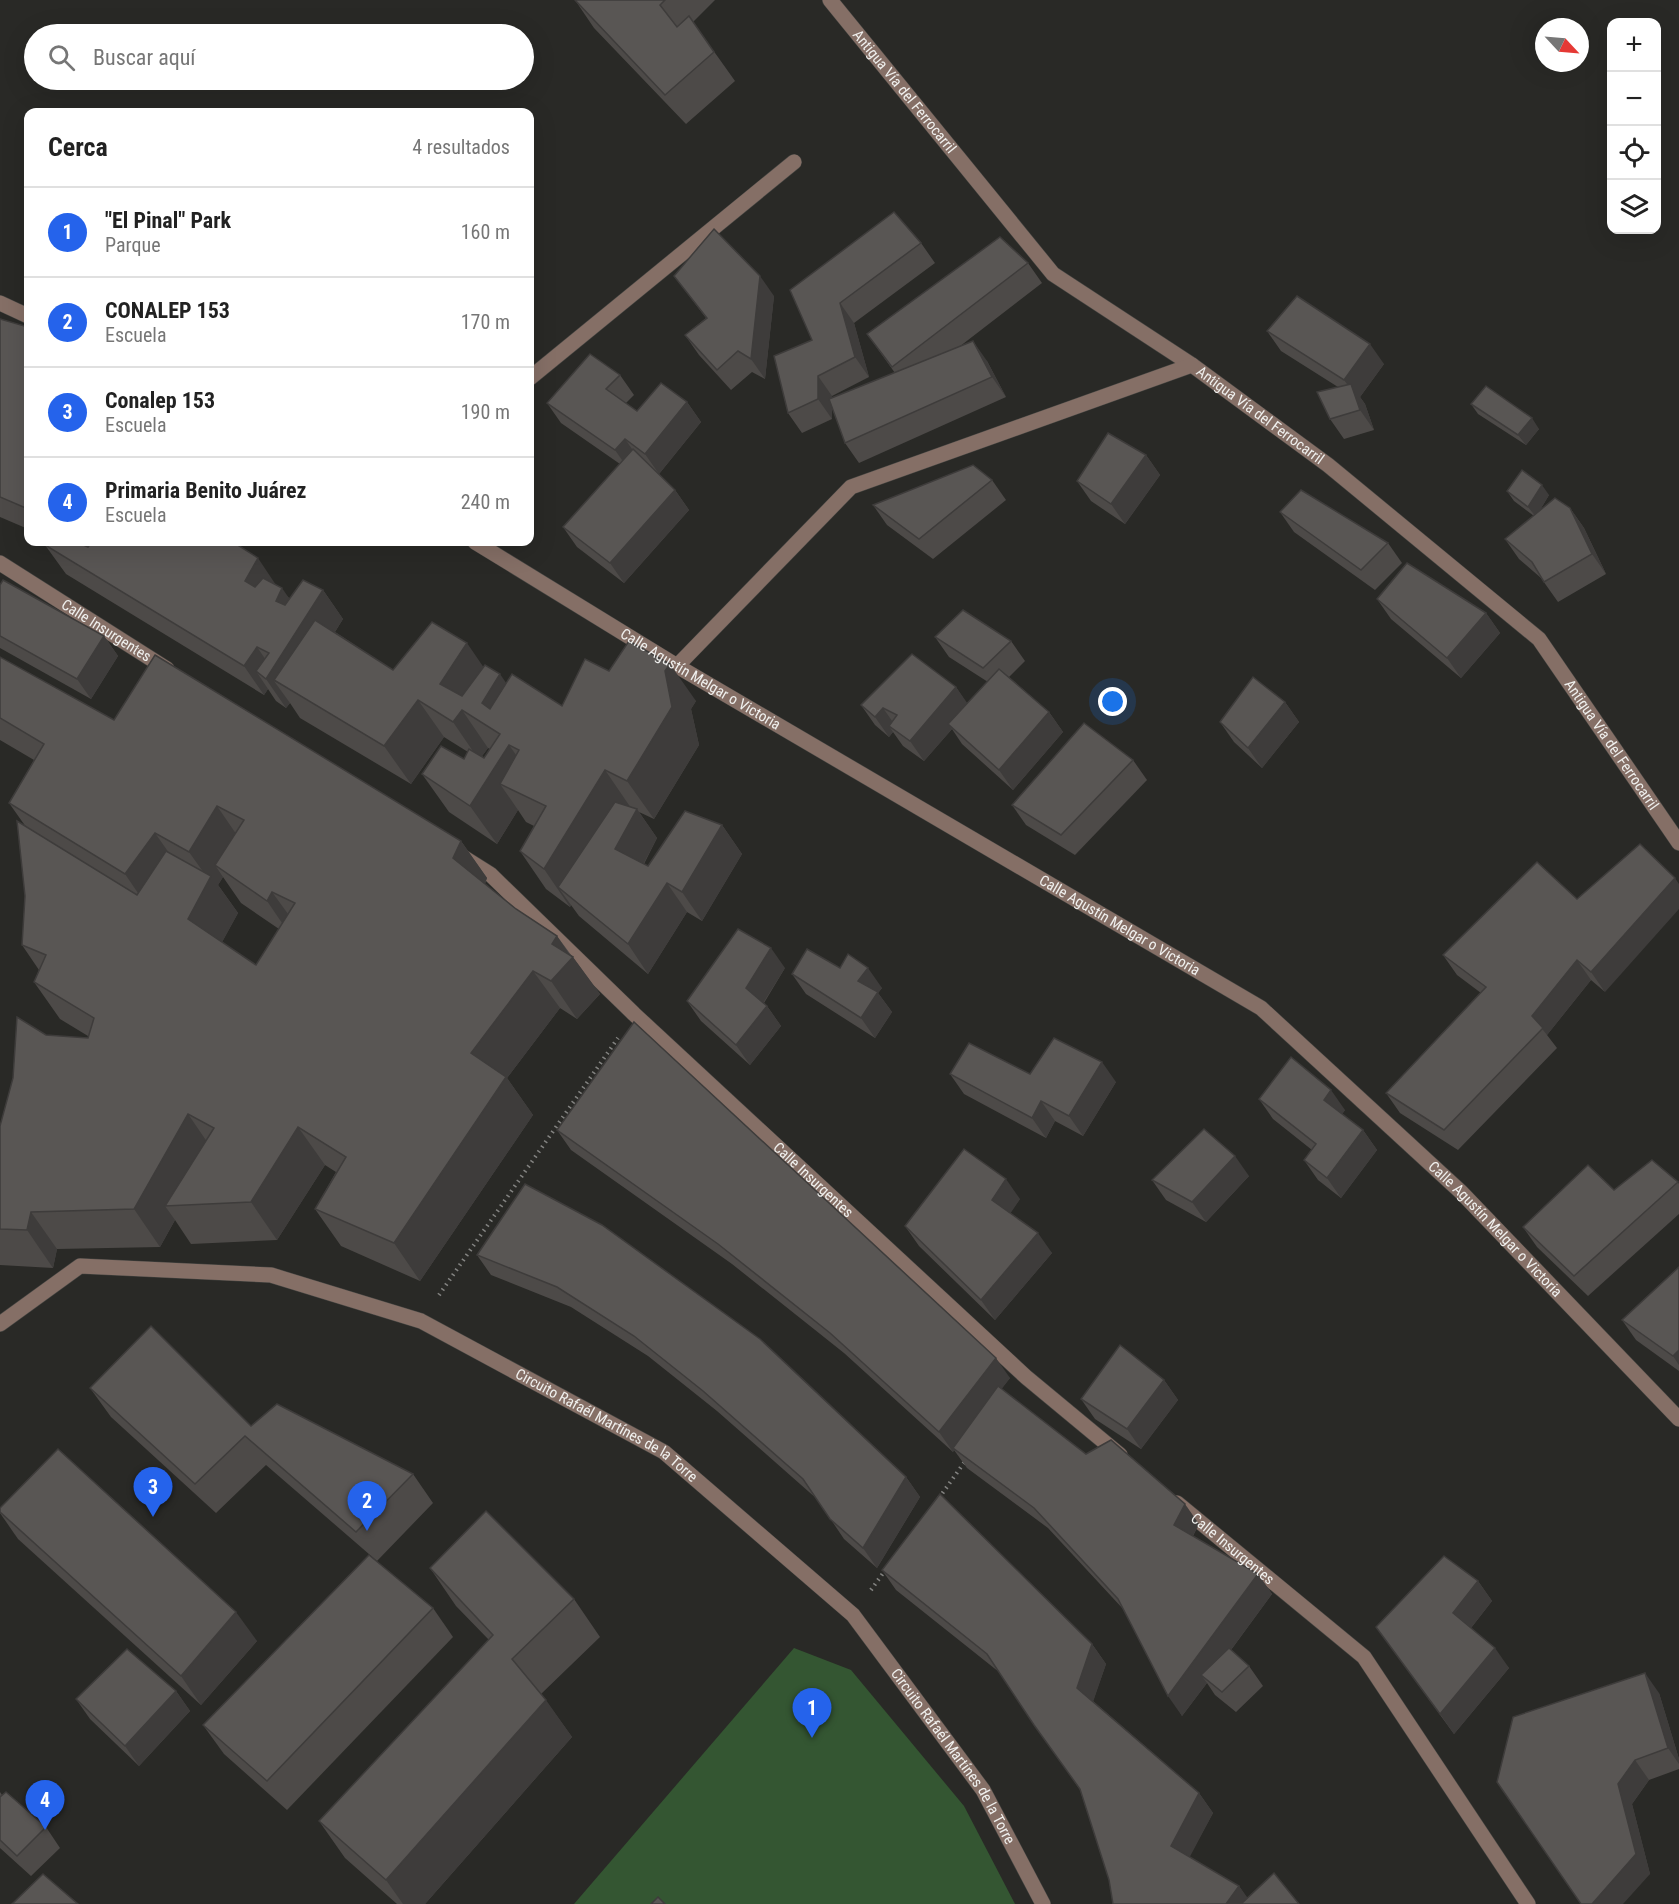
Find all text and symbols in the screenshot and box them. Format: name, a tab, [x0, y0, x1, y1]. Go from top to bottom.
north arrow	[1535, 18, 1589, 72]
map controls	[1607, 18, 1661, 234]
button: +	[1607, 18, 1661, 72]
search box	[24, 24, 534, 90]
street label: Antigua Vía del Ferrocarril	[849, 26, 960, 157]
icon: search	[45, 41, 78, 74]
text: Buscar aquí	[93, 45, 196, 70]
button: −	[1607, 72, 1661, 126]
button: locate	[1607, 126, 1661, 180]
text: Cerca	[48, 132, 108, 162]
text: 4 resultados	[412, 135, 510, 159]
button: layers	[1607, 180, 1661, 234]
text: "El Pinal" Park	[105, 208, 231, 233]
text: 1	[62, 220, 73, 244]
text: 160 m	[461, 220, 510, 244]
text: Parque	[105, 233, 161, 257]
text: CONALEP 153	[105, 298, 230, 323]
text: 2	[62, 310, 73, 334]
text: 170 m	[461, 310, 510, 334]
text: Escuela	[105, 323, 167, 347]
street label: Antigua Vía del Ferrocarril	[1193, 362, 1327, 468]
text: Conalep 153	[105, 388, 215, 413]
text: 3	[62, 400, 73, 424]
text: 190 m	[461, 400, 510, 424]
text: Escuela	[105, 413, 167, 437]
text: Primaria Benito Juárez	[105, 478, 306, 503]
text: 4	[62, 490, 73, 514]
text: 240 m	[461, 490, 510, 514]
text: Escuela	[105, 503, 167, 527]
street label: Calle Insurgentes	[58, 595, 155, 666]
street label: Calle Agustín Melgar o Victoria	[617, 625, 784, 734]
street label: Antigua Vía del Ferrocarril	[1561, 676, 1663, 813]
your location	[1098, 687, 1127, 716]
street label: Calle Agustín Melgar o Victoria	[1036, 871, 1203, 979]
street label: Calle Insurgentes	[769, 1138, 857, 1222]
street label: Calle Agustín Melgar o Victoria	[1425, 1157, 1566, 1301]
street label: Circuito Rafaél Martínes de la Torre	[512, 1365, 701, 1486]
pin: 3	[134, 1468, 172, 1517]
pin: 2	[348, 1482, 386, 1531]
street label: Calle Insurgentes	[1187, 1509, 1278, 1588]
street label: Circuito Rafaél Martínes de la Torre	[887, 1665, 1019, 1847]
pin: 1	[792, 1688, 832, 1738]
pin: 4	[26, 1780, 64, 1830]

